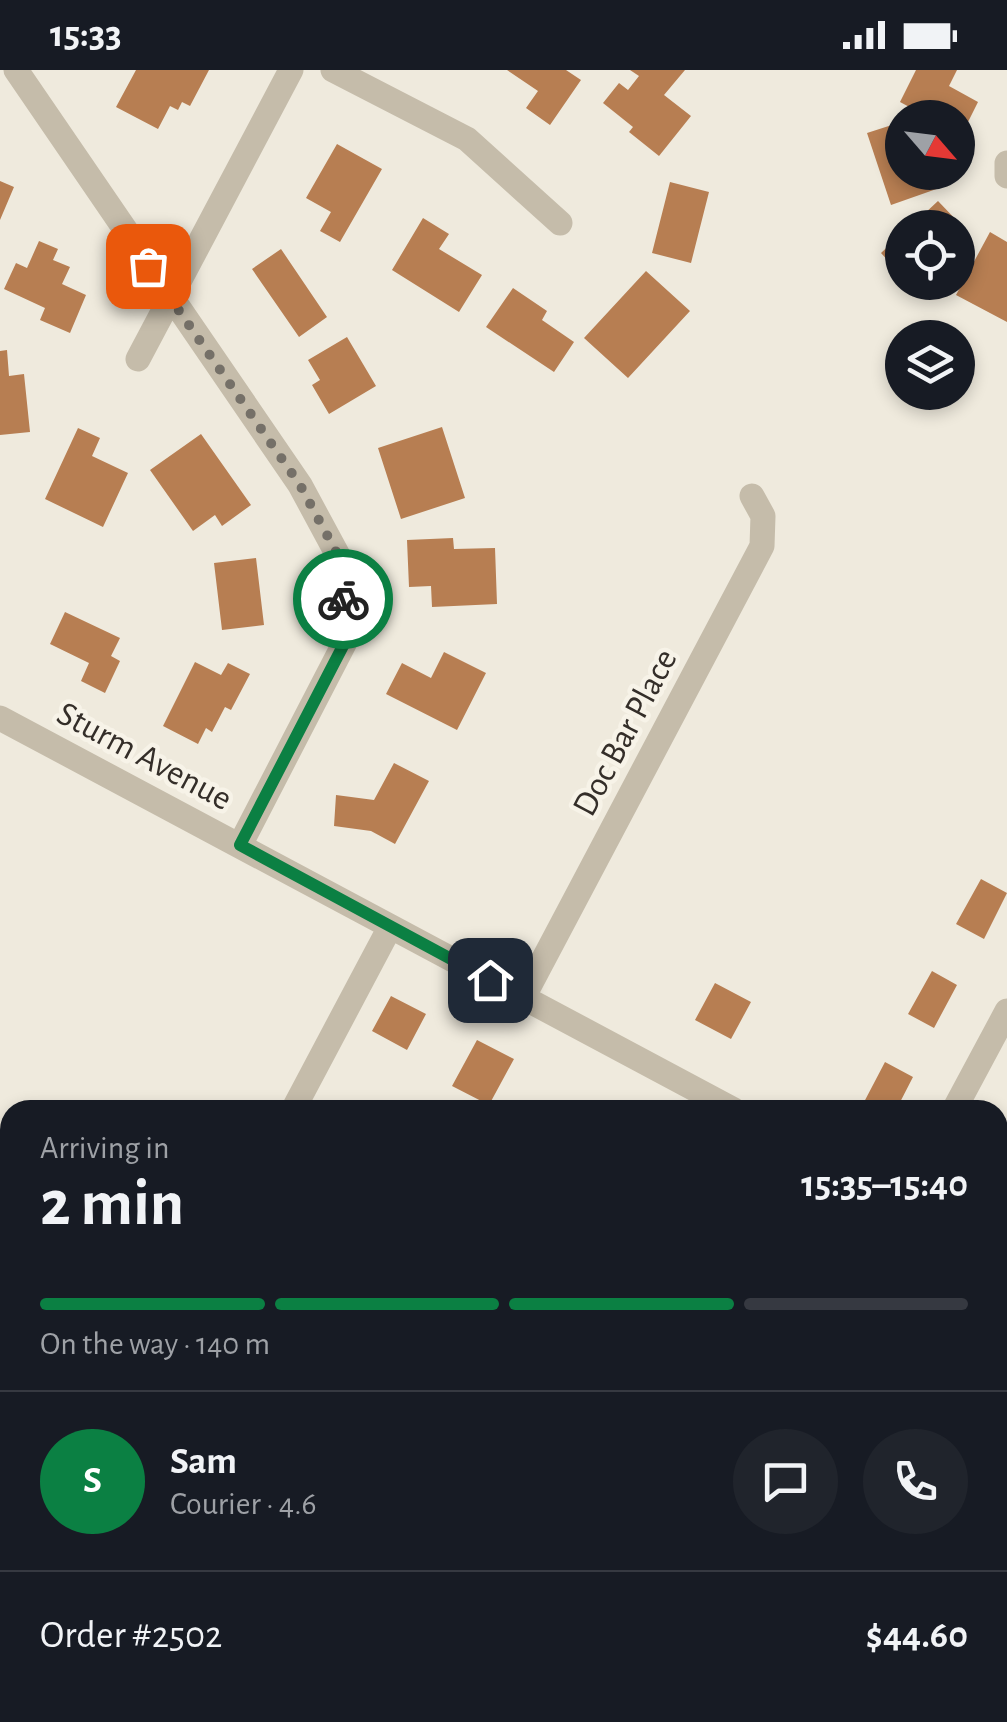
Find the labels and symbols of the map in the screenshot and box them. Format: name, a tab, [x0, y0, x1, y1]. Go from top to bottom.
north arrow	[885, 100, 975, 190]
pin	[106, 224, 191, 309]
courier	[293, 549, 393, 649]
street label: Doc Bar Place	[567, 644, 684, 822]
street label: Sturm Avenue	[51, 696, 237, 817]
pin	[448, 938, 533, 1023]

